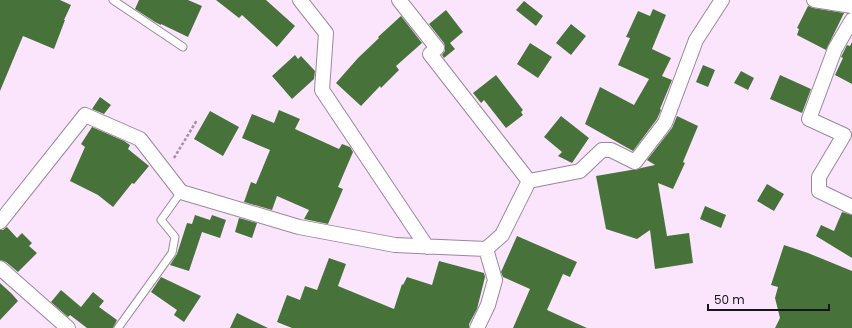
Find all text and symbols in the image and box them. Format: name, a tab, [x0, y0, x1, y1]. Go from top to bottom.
scale bar	[708, 286, 829, 312]
text: 50 m	[714, 291, 745, 308]

